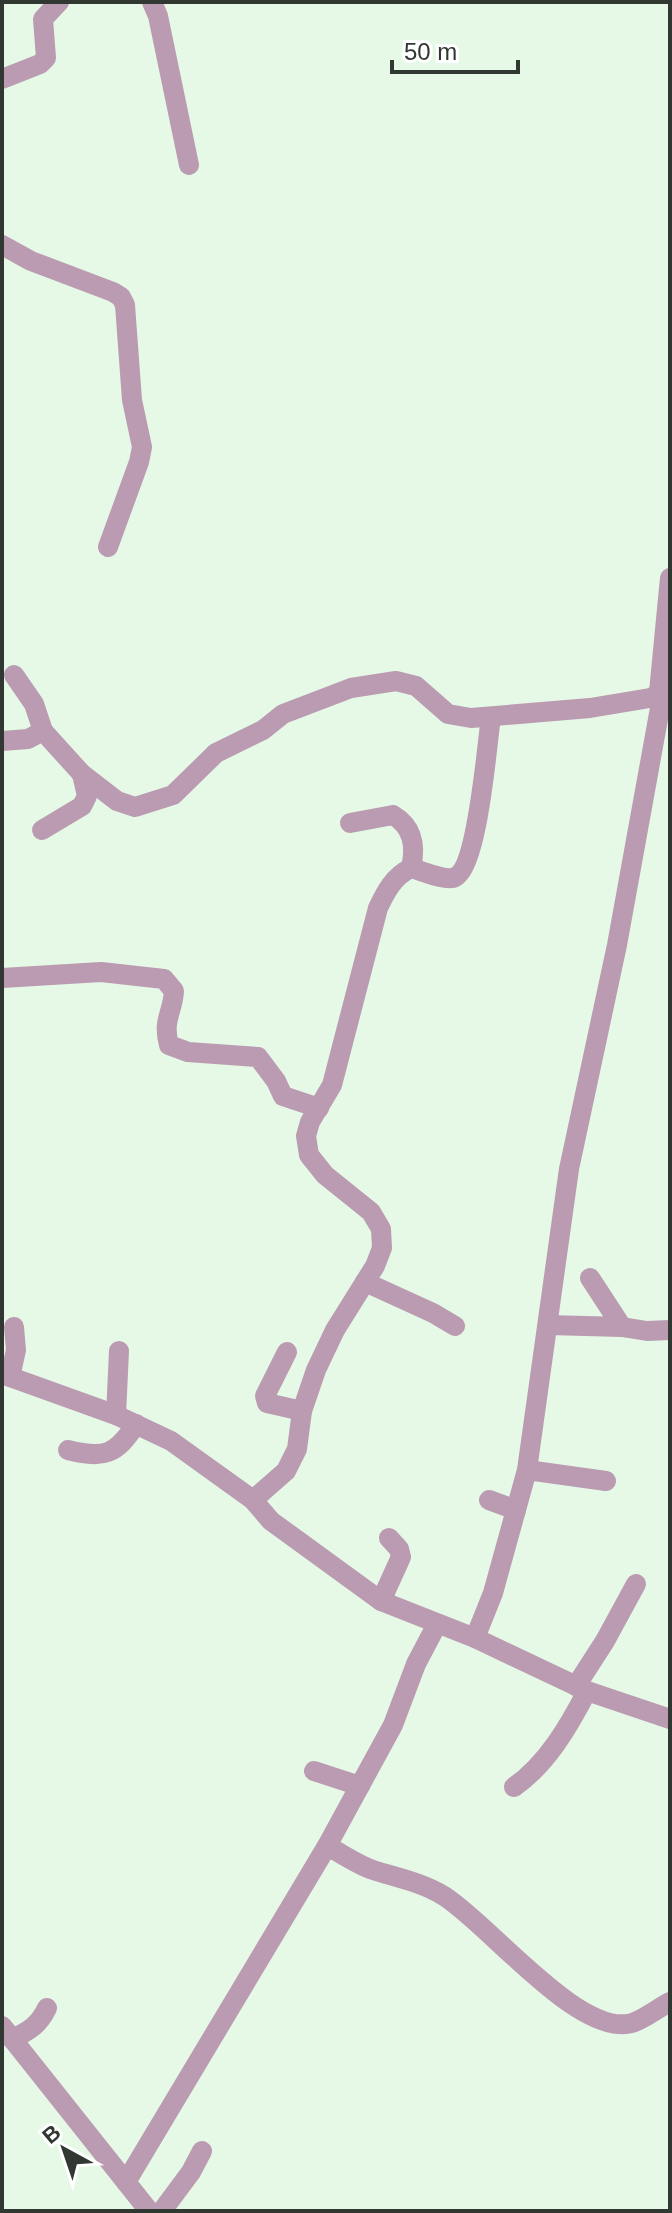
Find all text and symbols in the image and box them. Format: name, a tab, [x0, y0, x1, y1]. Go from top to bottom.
scale bar	[392, 24, 518, 74]
text: 50 m	[404, 38, 457, 65]
north arrow	[24, 2109, 104, 2189]
text: B	[37, 2119, 66, 2149]

